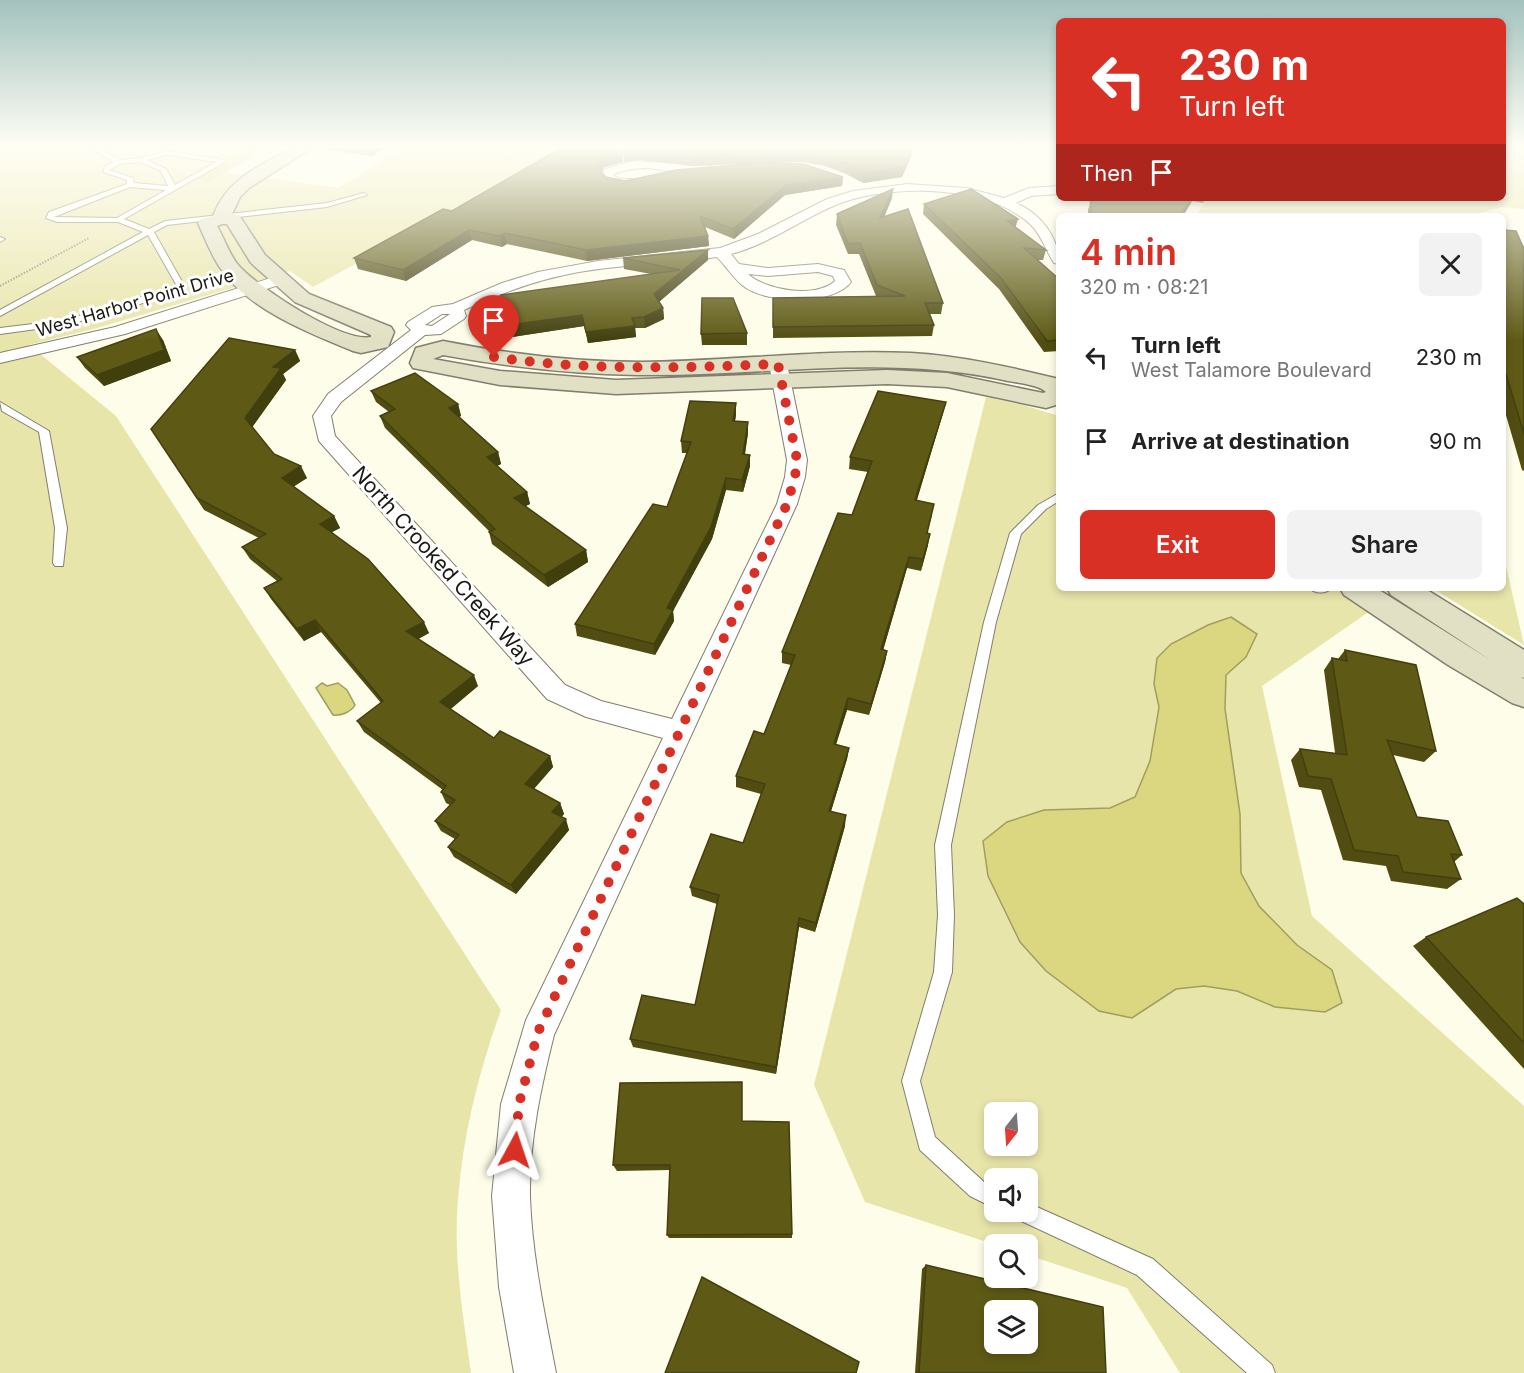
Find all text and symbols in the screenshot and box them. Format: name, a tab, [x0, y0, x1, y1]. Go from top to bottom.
text: 230 m	[1179, 39, 1309, 90]
icon: left	[1080, 42, 1158, 120]
text: Turn left	[1179, 90, 1285, 123]
icon: arrive	[1145, 156, 1178, 189]
text: Then	[1080, 160, 1133, 186]
text: 4 min	[1080, 230, 1177, 274]
button: close	[1419, 233, 1482, 296]
street label: West Harbor Point Drive	[34, 264, 236, 341]
text: 320 m · 08:21	[1080, 275, 1208, 299]
pin	[468, 295, 519, 357]
icon: arrive	[477, 304, 510, 337]
text: Turn left	[1131, 332, 1221, 358]
icon: left	[1080, 341, 1113, 374]
text: 230 m	[1416, 344, 1482, 370]
text: West Talamore Boulevard	[1131, 358, 1372, 382]
icon: arrive	[1080, 425, 1113, 458]
text: Arrive at destination	[1131, 428, 1350, 454]
text: 90 m	[1429, 428, 1482, 454]
street label: North Crooked Creek Way	[347, 461, 540, 671]
button: Exit	[1080, 510, 1275, 579]
button: Share	[1287, 510, 1482, 579]
north arrow	[984, 1102, 1038, 1156]
map controls	[984, 1102, 1038, 1354]
position arrow	[483, 1118, 547, 1182]
button: sound	[984, 1168, 1038, 1222]
button: search	[984, 1234, 1038, 1288]
button: layers	[984, 1300, 1038, 1354]

